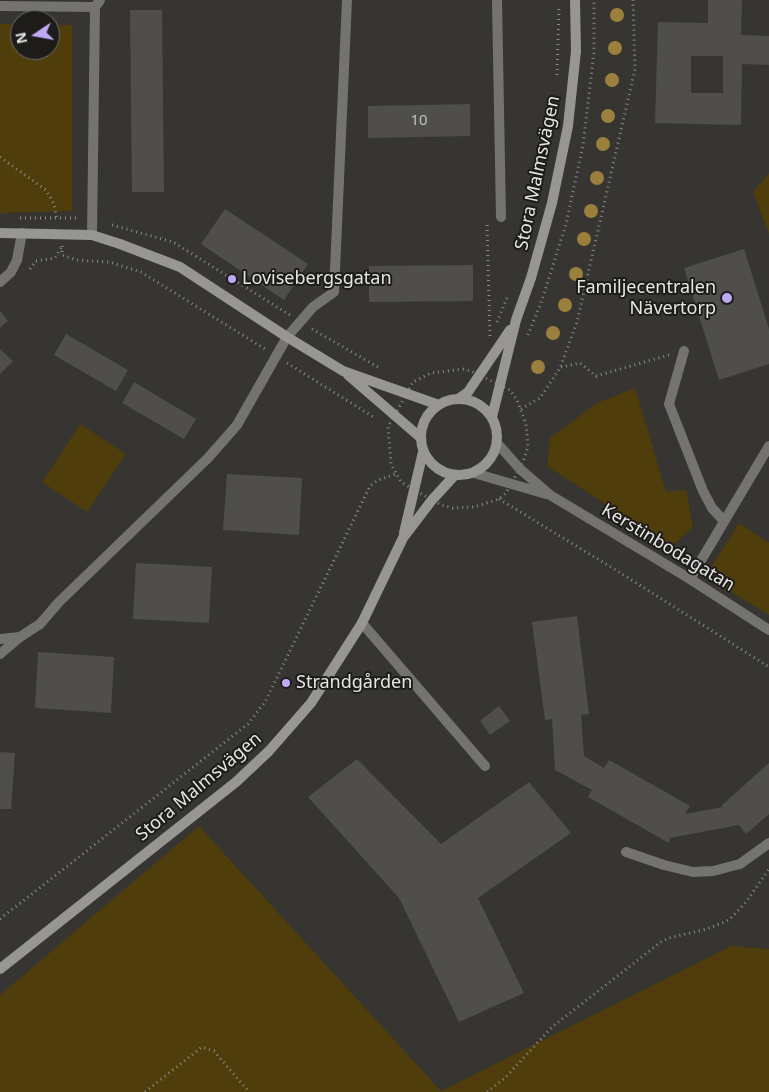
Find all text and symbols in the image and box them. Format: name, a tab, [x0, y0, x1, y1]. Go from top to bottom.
north arrow	[10, 10, 60, 60]
text: N	[10, 30, 31, 46]
street label: Stora Malmsvägen	[511, 94, 565, 252]
house number: 10	[410, 112, 428, 130]
place label: Lovisebergsgatan	[242, 268, 392, 290]
marker: Lovisebergsgatan	[226, 273, 238, 285]
place label: Familjecentralen Nävertorp	[576, 277, 716, 320]
marker: Familjecentralen Nävertorp	[720, 291, 734, 305]
street label: Kerstinbodagatan	[597, 500, 739, 596]
place label: Strandgården	[296, 672, 412, 694]
marker: Strandgården	[280, 677, 292, 689]
street label: Stora Malmsvägen	[132, 728, 266, 846]

